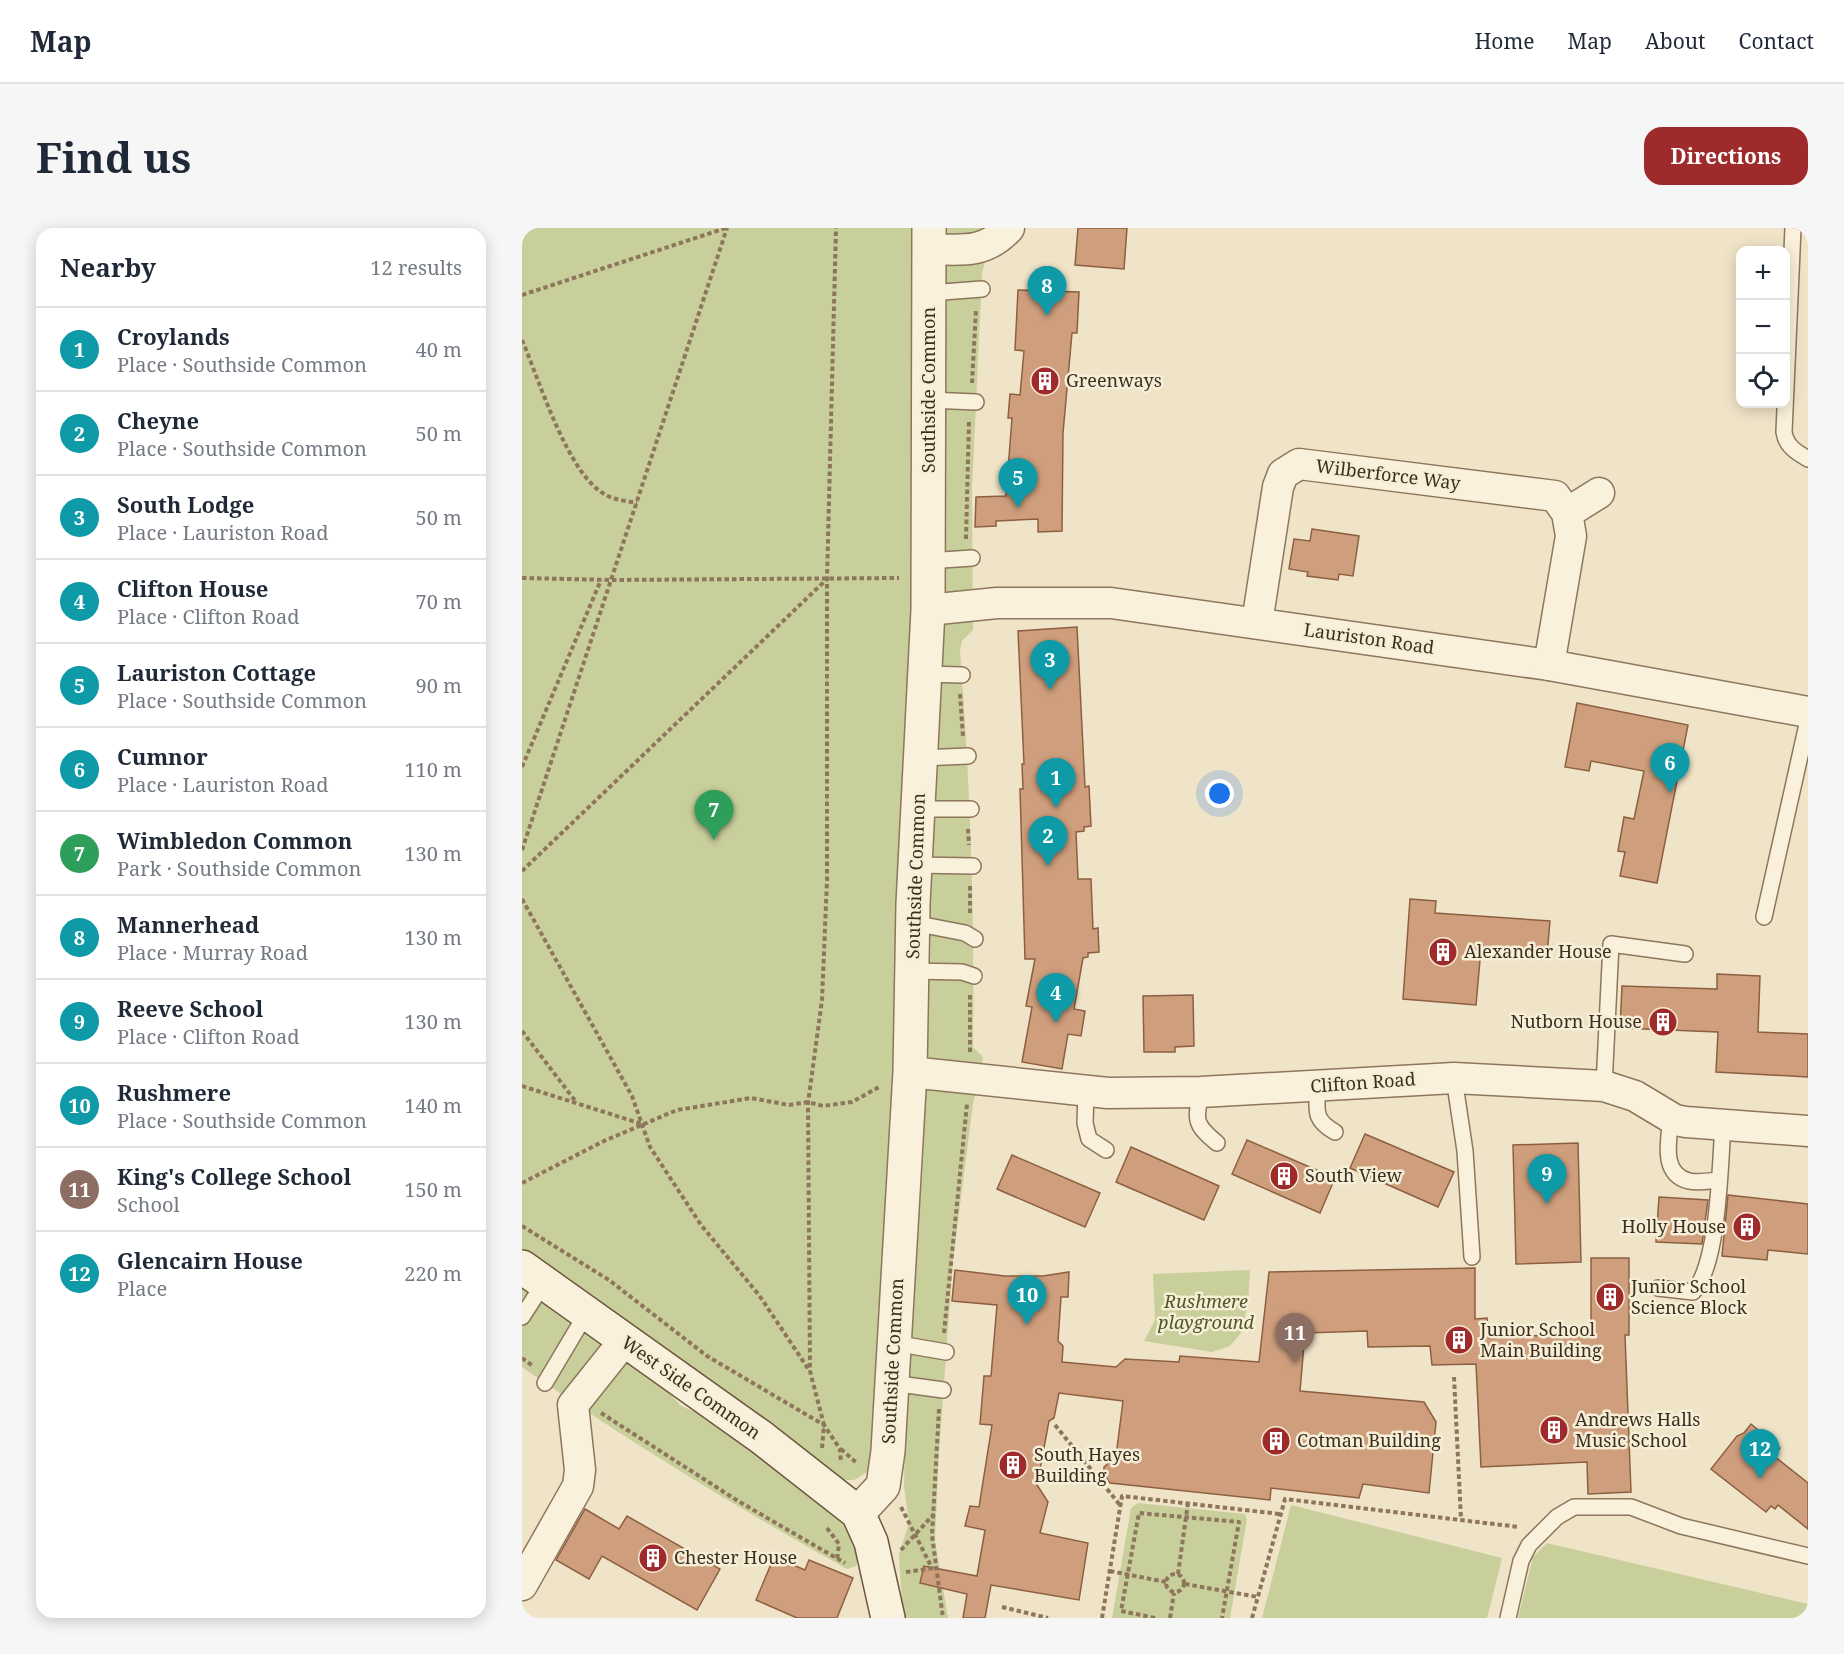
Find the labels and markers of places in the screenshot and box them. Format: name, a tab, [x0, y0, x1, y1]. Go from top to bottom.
pin: 8	[1028, 266, 1066, 316]
building icon: Greenways	[1029, 365, 1061, 397]
place label: Greenways	[1066, 368, 1162, 392]
pin: 5	[998, 458, 1038, 508]
pin: 3	[1030, 640, 1070, 690]
pin: 6	[1650, 744, 1690, 793]
pin: 1	[1036, 758, 1076, 808]
pin: 7	[694, 790, 734, 840]
pin: 2	[1028, 816, 1068, 866]
building icon: Alexander House	[1427, 936, 1459, 968]
place label: Alexander House	[1464, 939, 1612, 963]
pin: 4	[1036, 974, 1076, 1023]
building icon: Nutborn House	[1647, 1006, 1679, 1038]
place label: Nutborn House	[1510, 1009, 1642, 1033]
pin: 9	[1528, 1154, 1566, 1204]
building icon: South View	[1268, 1160, 1300, 1192]
place label: South View	[1305, 1163, 1403, 1187]
building icon: Holly House	[1731, 1211, 1763, 1243]
place label: Holly House	[1621, 1214, 1726, 1238]
place label: Junior School Science Block	[1630, 1274, 1747, 1319]
pin: 10	[1008, 1276, 1046, 1325]
building icon: Junior School Science Block	[1594, 1281, 1626, 1313]
pin: 11	[1276, 1314, 1314, 1363]
place label: Junior School Main Building	[1479, 1317, 1602, 1362]
building icon: Junior School Main Building	[1443, 1324, 1475, 1356]
place label: Andrews Halls Music School	[1575, 1407, 1700, 1452]
building icon: Andrews Halls Music School	[1538, 1414, 1570, 1446]
building icon: Cotman Building	[1260, 1425, 1292, 1457]
place label: Cotman Building	[1297, 1428, 1441, 1452]
pin: 12	[1740, 1430, 1780, 1479]
place label: South Hayes Building	[1034, 1442, 1140, 1487]
building icon: South Hayes Building	[997, 1449, 1029, 1481]
building icon: Chester House	[637, 1542, 669, 1574]
place label: Chester House	[674, 1545, 797, 1569]

